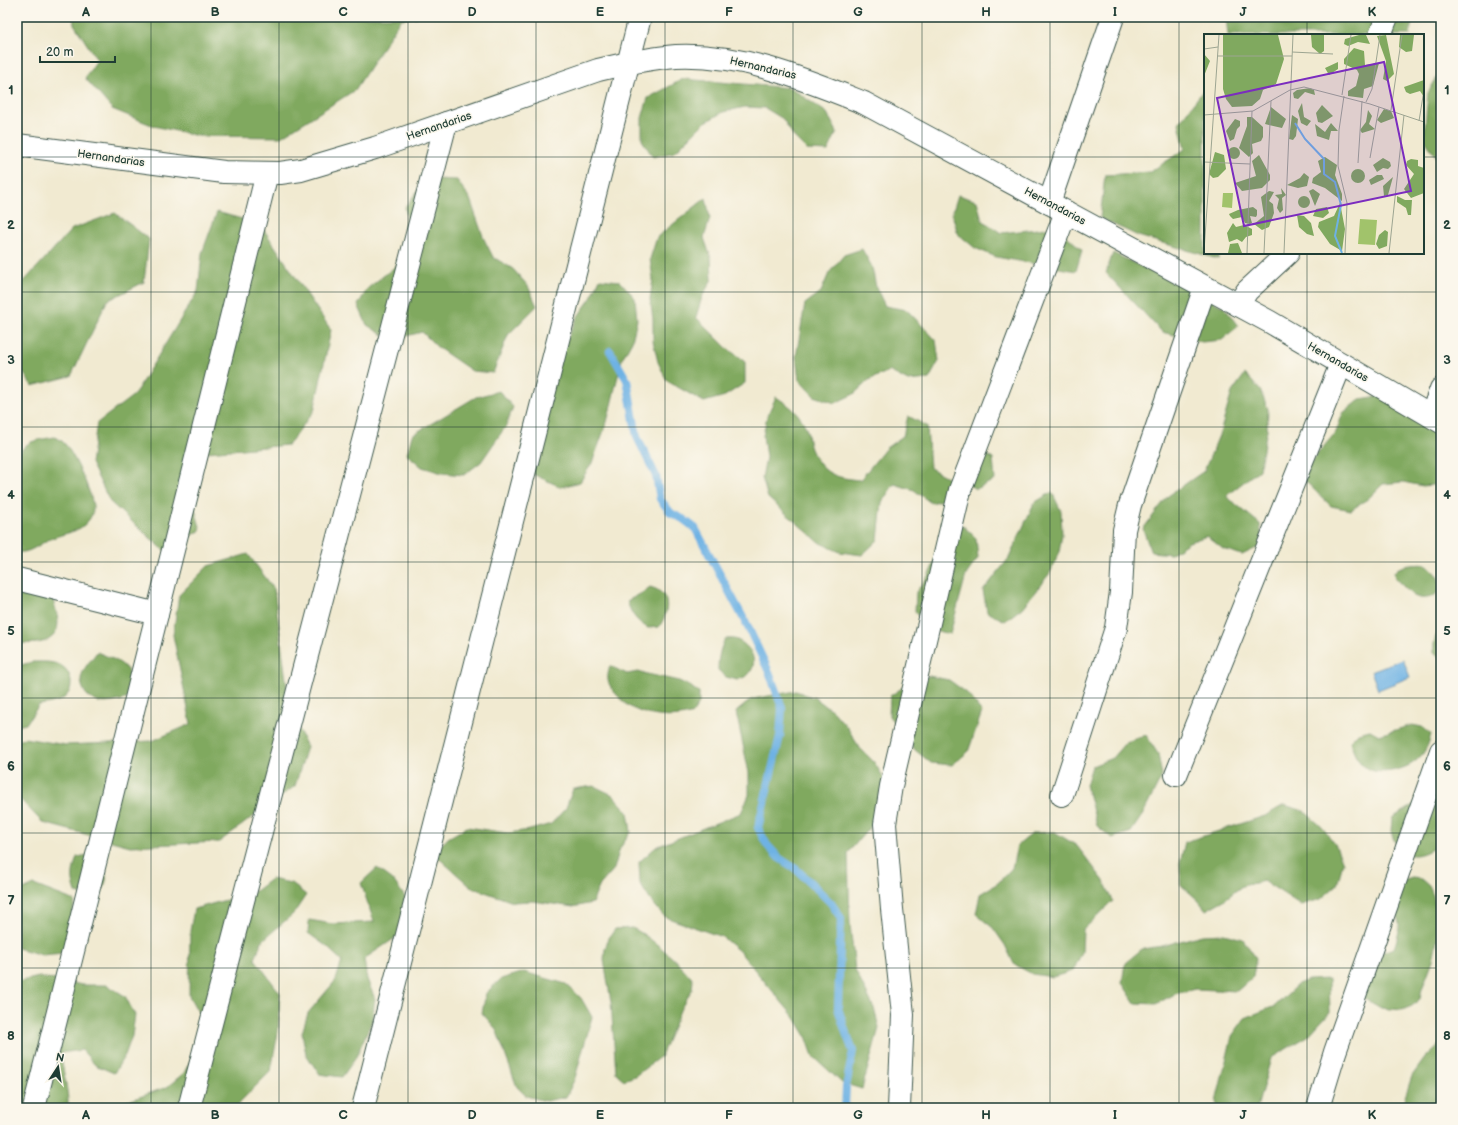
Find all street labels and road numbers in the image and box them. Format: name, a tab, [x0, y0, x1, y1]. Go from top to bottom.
street label: Hernandarias	[728, 54, 798, 82]
street label: Hernandarias	[405, 109, 474, 143]
street label: Hernandarias	[76, 147, 146, 169]
street label: Hernandarias	[1022, 184, 1089, 228]
street label: Hernandarias	[1305, 339, 1371, 385]

